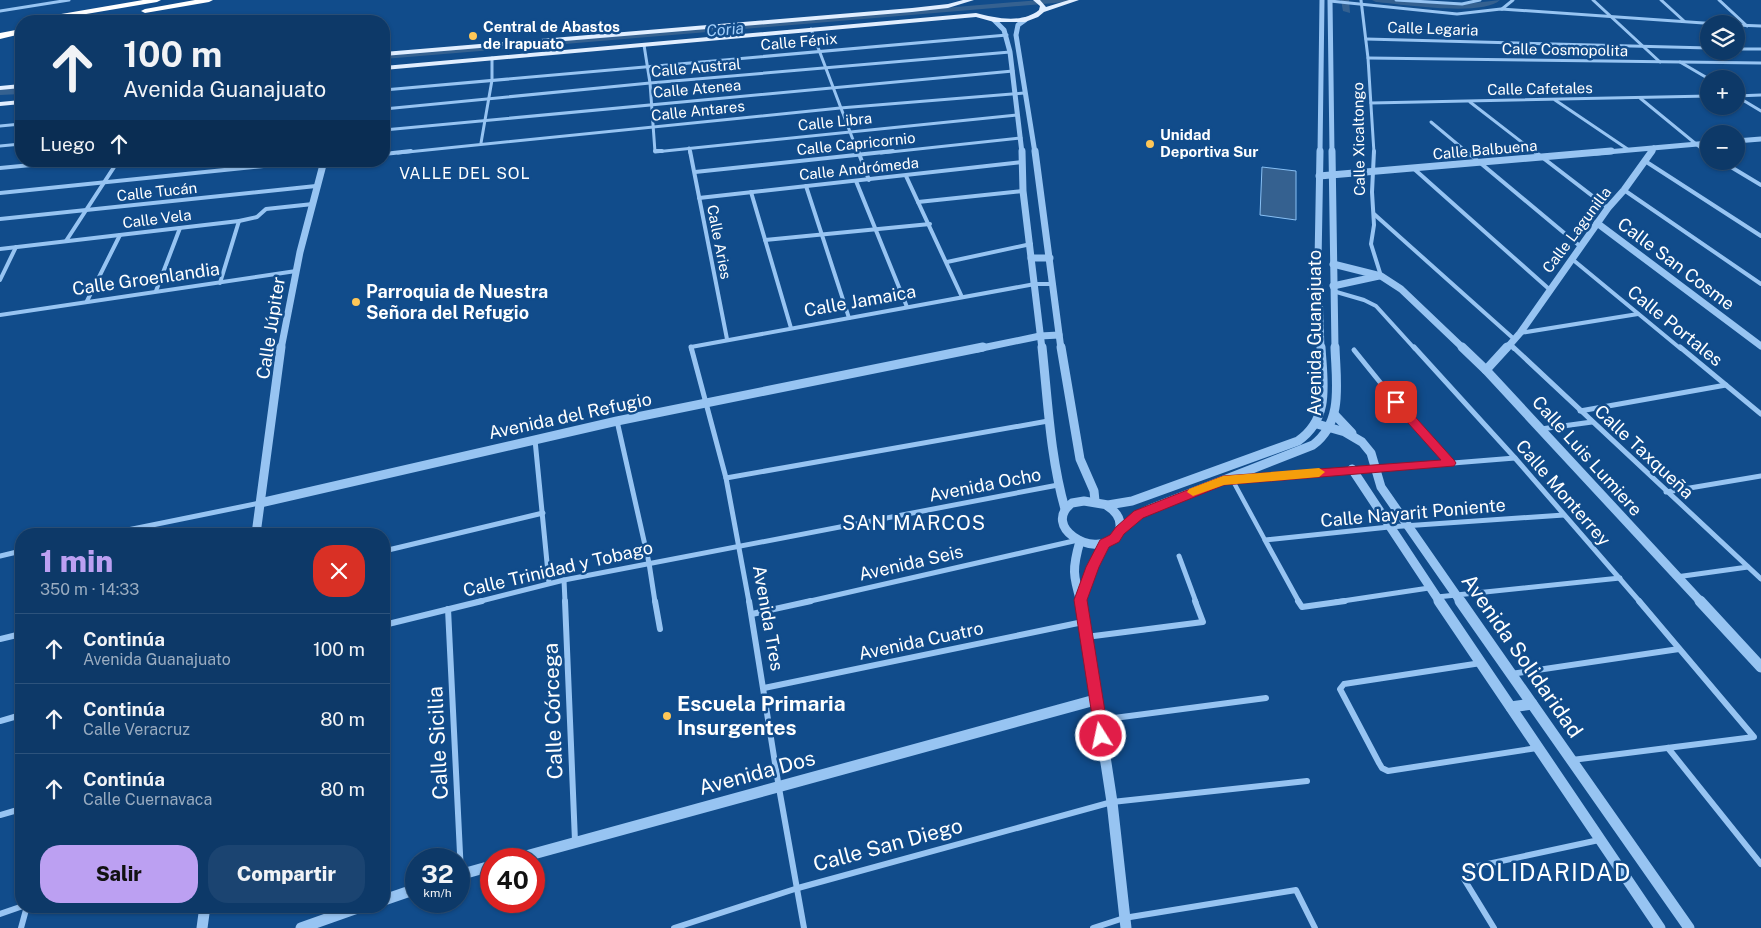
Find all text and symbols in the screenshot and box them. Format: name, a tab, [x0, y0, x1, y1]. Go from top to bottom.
map controls	[1700, 15, 1745, 170]
button: layers	[1700, 15, 1745, 60]
place label: Central de Abastos de Irapuato	[483, 18, 620, 52]
water label: Coria	[705, 18, 745, 41]
street label: Calle Legaria	[1387, 18, 1479, 39]
marker: Central de Abastos de Irapuato	[467, 30, 479, 42]
street label: Calle Fénix	[760, 30, 838, 53]
text: 100 m	[123, 34, 222, 75]
icon: ahead	[40, 35, 105, 100]
street label: Calle Cosmopolita	[1502, 40, 1628, 59]
street label: Calle Austral	[650, 55, 742, 80]
button: +	[1700, 70, 1745, 115]
text: Avenida Guanajuato	[123, 76, 326, 102]
street label: Calle Atenea	[652, 76, 742, 101]
street label: Calle Cafetales	[1487, 79, 1593, 98]
street label: Calle Xicaltongo	[1349, 82, 1368, 196]
street label: Calle Antares	[650, 97, 746, 124]
street label: Calle Libra	[797, 109, 873, 134]
button: −	[1700, 125, 1745, 170]
place label: Unidad Deportiva Sur	[1160, 126, 1259, 160]
street label: Calle Capricornio	[796, 129, 916, 158]
icon: ahead	[105, 130, 133, 158]
text: Luego	[40, 133, 95, 155]
street label: Calle Balbuena	[1432, 136, 1538, 163]
marker: Unidad Deportiva Sur	[1144, 138, 1156, 150]
street label: Calle Andrómeda	[798, 154, 920, 183]
district label: VALLE DEL SOL	[399, 164, 531, 183]
street label: Calle Tucán	[116, 179, 198, 204]
street label: Calle Lagunilla	[1539, 183, 1614, 276]
street label: Calle Aries	[704, 203, 735, 280]
street label: Calle Vela	[121, 206, 192, 231]
street label: Calle San Cosme	[1614, 213, 1739, 314]
street label: Avenida Guanajuato	[1304, 250, 1325, 416]
street label: Calle Groenlandia	[71, 258, 221, 299]
street label: Calle Júpiter	[252, 275, 289, 381]
street label: Calle Jamaica	[802, 280, 918, 321]
place label: Parroquia de Nuestra Señora del Refugio	[366, 281, 548, 323]
street label: Calle Portales	[1624, 281, 1727, 370]
marker: Parroquia de Nuestra Señora del Refugio	[350, 296, 362, 308]
pin	[1375, 381, 1417, 423]
street label: Avenida del Refugio	[486, 388, 653, 443]
icon: arrive	[1382, 388, 1410, 416]
street label: Calle Luis Lumiere	[1528, 391, 1647, 520]
street label: Calle Taxqueña	[1590, 400, 1698, 503]
street label: Calle Monterrey	[1512, 435, 1615, 550]
street label: Avenida Ocho	[927, 463, 1043, 506]
street label: Calle Nayarit Poniente	[1320, 494, 1506, 531]
district label: SAN MARCOS	[842, 511, 986, 535]
street label: Calle Trinidad y Tobago	[461, 536, 655, 601]
street label: Avenida Seis	[857, 540, 965, 585]
text: 1 min	[40, 543, 113, 579]
button: close	[313, 545, 365, 597]
street label: Avenida Tres	[749, 563, 788, 672]
street label: Avenida Solidaridad	[1457, 569, 1588, 742]
text: 350 m · 14:33	[40, 580, 139, 599]
street label: Avenida Cuatro	[857, 617, 985, 664]
text: Continúa	[83, 628, 165, 650]
icon: ahead	[40, 635, 68, 663]
text: 100 m	[313, 638, 365, 660]
street label: Calle Córcega	[538, 642, 567, 780]
text: Avenida Guanajuato	[83, 650, 231, 669]
street label: Calle Sicilia	[422, 686, 453, 800]
place label: Escuela Primaria Insurgentes	[677, 691, 846, 740]
text: Continúa	[83, 698, 165, 720]
icon: ahead	[40, 705, 68, 733]
text: 80 m	[320, 708, 365, 730]
position arrow	[1074, 709, 1126, 761]
marker: Escuela Primaria Insurgentes	[661, 710, 673, 722]
text: Calle Veracruz	[83, 720, 190, 739]
street label: Avenida Dos	[696, 745, 818, 800]
text: Continúa	[83, 768, 165, 790]
icon: ahead	[40, 775, 68, 803]
text: 80 m	[320, 778, 365, 800]
text: Calle Cuernavaca	[83, 790, 212, 809]
street label: Calle San Diego	[810, 813, 965, 876]
button: Salir	[40, 845, 198, 903]
button: Compartir	[208, 845, 365, 903]
speed limit sign: 40	[480, 848, 545, 913]
district label: SOLIDARIDAD	[1461, 858, 1631, 886]
text: 32	[421, 859, 454, 889]
text: km/h	[423, 886, 452, 900]

